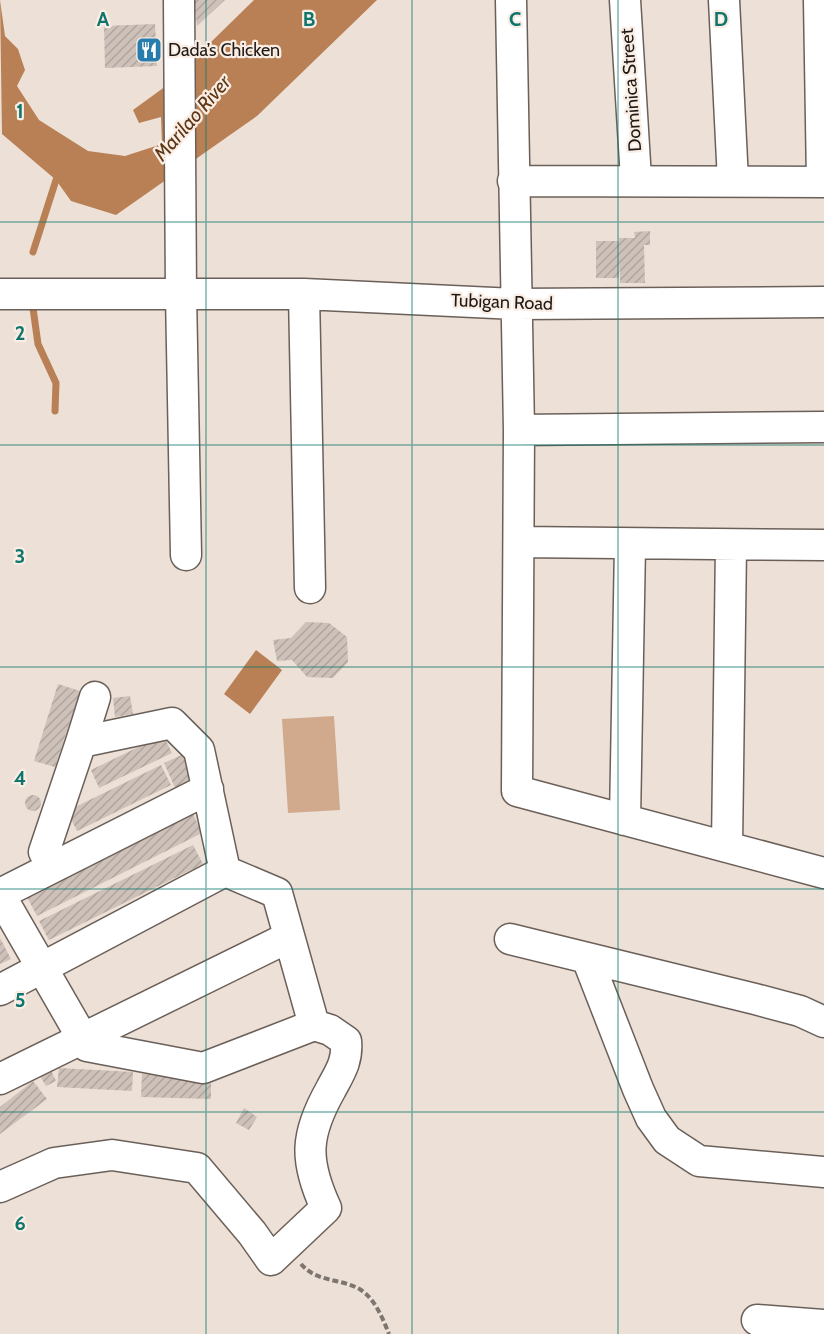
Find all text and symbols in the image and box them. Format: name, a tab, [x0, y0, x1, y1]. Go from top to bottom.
text: A	[97, 7, 110, 31]
text: B	[303, 7, 315, 31]
text: C	[509, 7, 521, 31]
text: D	[714, 7, 728, 31]
street label: Dominica Street	[616, 28, 646, 152]
restaurant icon: Dada’s Chicken	[134, 35, 164, 65]
place label: Dada’s Chicken	[168, 39, 280, 61]
water label: Marilao River	[148, 70, 236, 166]
text: 1	[16, 99, 24, 123]
street label: Tubigan Road	[451, 289, 553, 315]
text: 2	[15, 321, 25, 345]
text: 3	[15, 544, 25, 568]
text: 4	[14, 766, 26, 790]
text: 5	[15, 988, 25, 1012]
text: 6	[14, 1211, 26, 1235]

